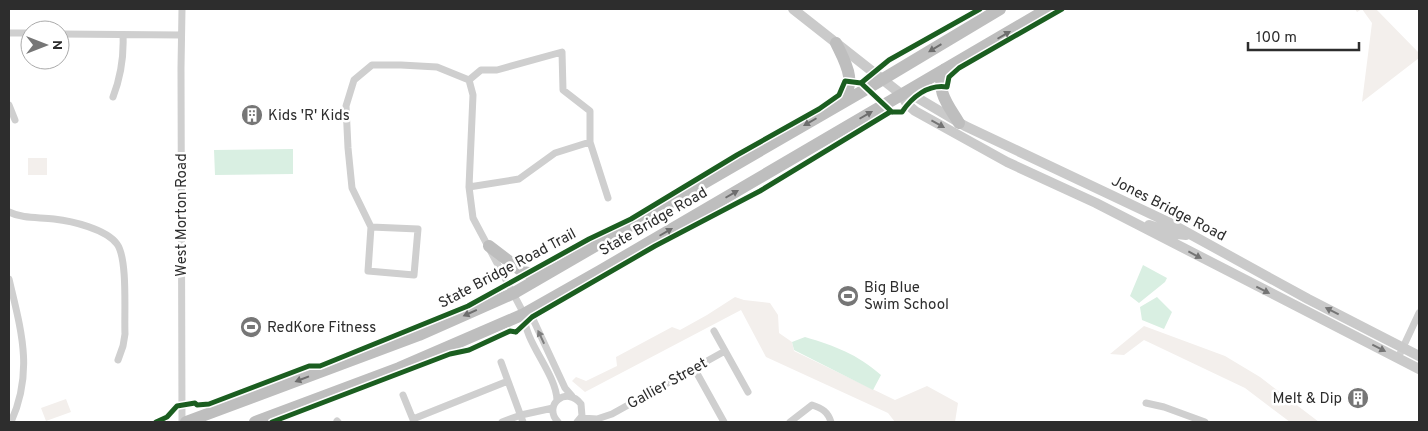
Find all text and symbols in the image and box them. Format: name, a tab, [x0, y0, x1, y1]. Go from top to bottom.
north arrow	[20, 20, 70, 70]
scale bar	[1248, 20, 1359, 52]
text: 100 m	[1256, 29, 1297, 48]
one-way arrow	[997, 30, 1011, 39]
text: N	[48, 40, 65, 50]
one-way arrow	[928, 44, 941, 53]
building icon: Kids 'R' Kids	[240, 103, 264, 127]
place label: Kids 'R' Kids	[268, 107, 350, 126]
one-way arrow	[859, 111, 874, 119]
one-way arrow	[802, 118, 817, 126]
one-way arrow	[931, 120, 946, 128]
street label: West Morton Road	[173, 153, 192, 277]
street label: Jones Bridge Road	[1108, 172, 1229, 246]
street label: State Bridge Road	[596, 184, 711, 261]
one-way arrow	[725, 189, 738, 198]
street label: State Bridge Road Trail	[436, 225, 580, 314]
one-way arrow	[659, 228, 673, 237]
one-way arrow	[1187, 251, 1202, 259]
place label: Big Blue Swim School	[864, 279, 949, 315]
sports icon: Big Blue Swim School	[836, 284, 860, 308]
one-way arrow	[1256, 286, 1270, 294]
one-way arrow	[1325, 307, 1339, 315]
one-way arrow	[463, 309, 477, 317]
sports icon: RedKore Fitness	[239, 315, 263, 339]
place label: RedKore Fitness	[267, 319, 376, 338]
one-way arrow	[537, 330, 545, 344]
one-way arrow	[1372, 344, 1387, 352]
street label: Gallier Street	[624, 354, 711, 414]
one-way arrow	[295, 376, 310, 383]
building icon: Melt & Dip	[1346, 386, 1370, 410]
place label: Melt & Dip	[1273, 390, 1342, 409]

